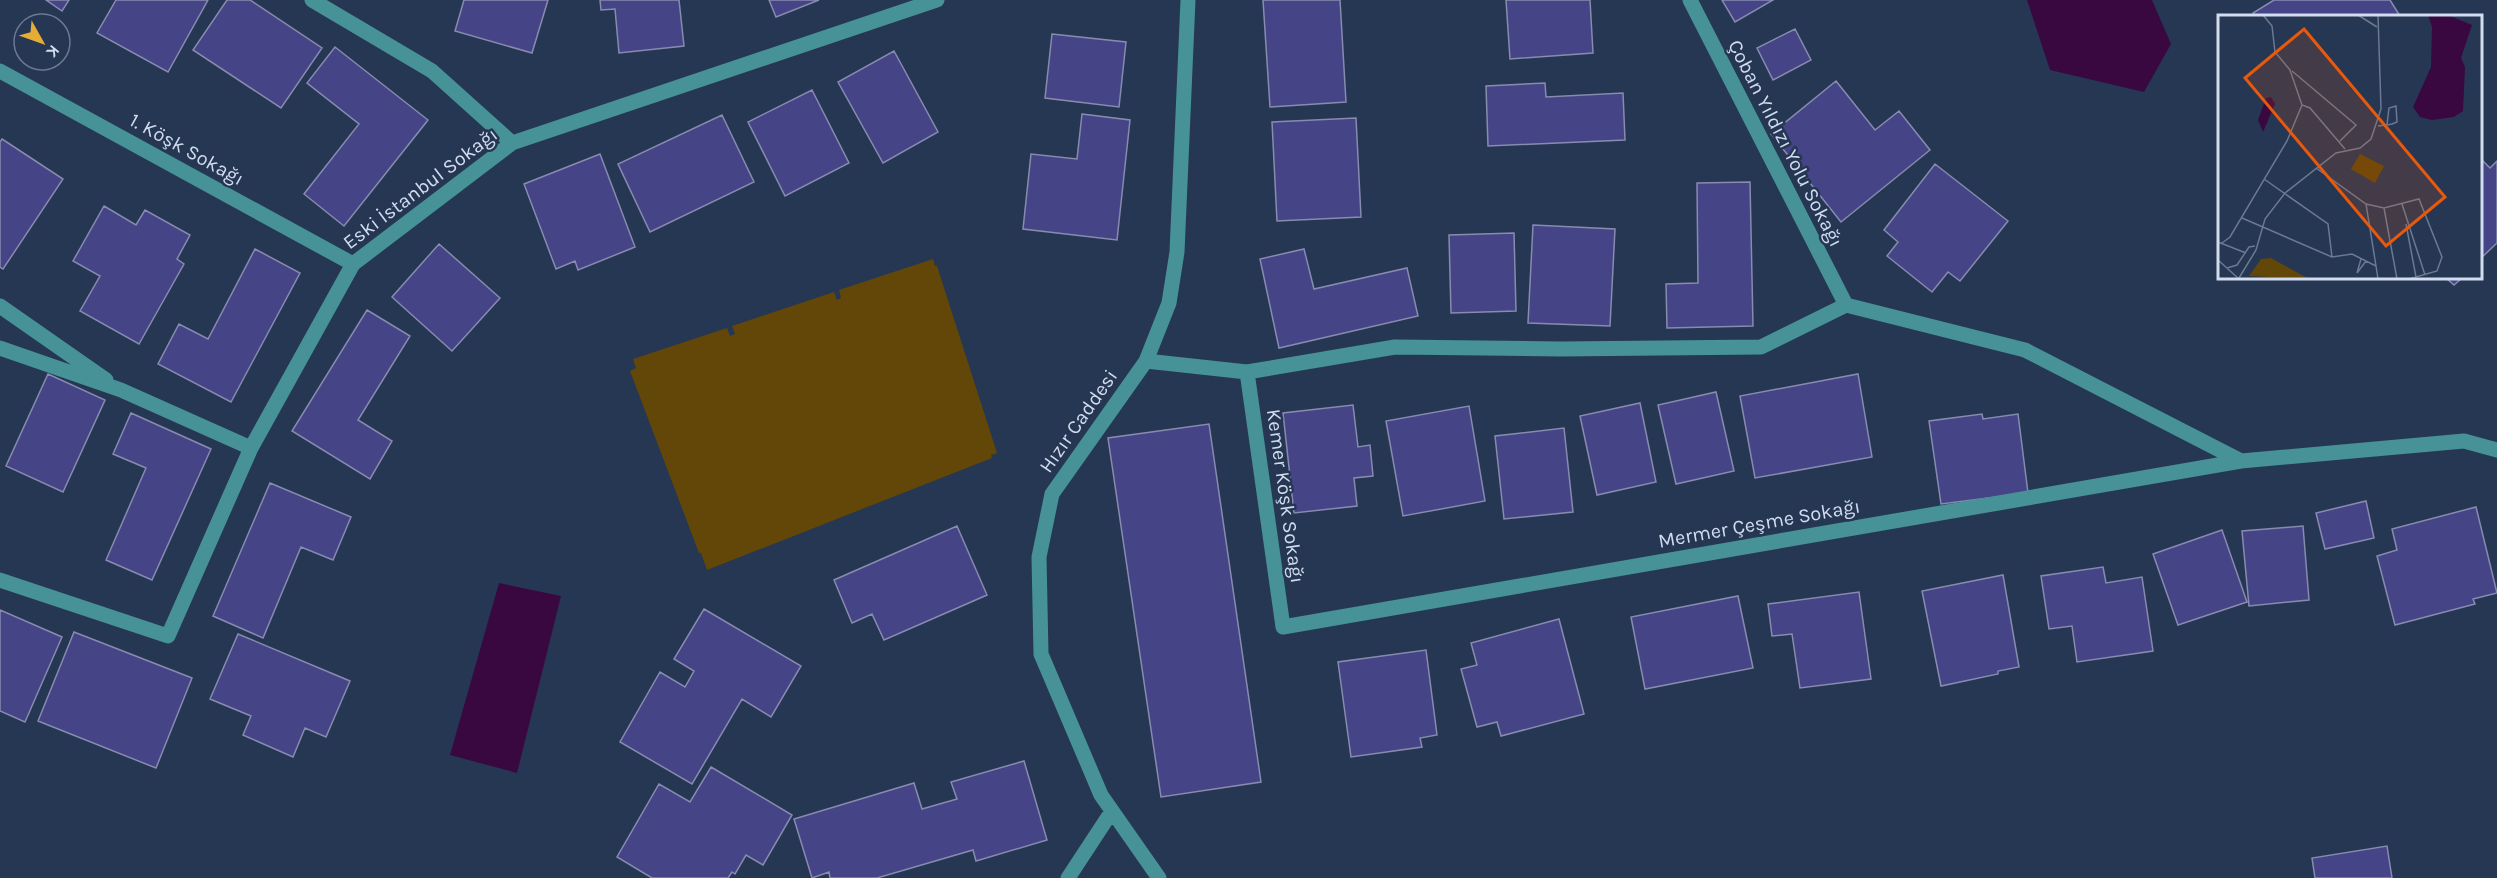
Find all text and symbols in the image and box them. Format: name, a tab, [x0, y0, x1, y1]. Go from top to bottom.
north arrow	[12, 12, 72, 72]
inset map	[2218, 15, 2482, 279]
street label: Çoban Yıldızı Yolu Sokağı	[1723, 36, 1848, 250]
text: K	[42, 41, 64, 62]
street label: 1. Köşk Sokağı	[126, 109, 248, 190]
street label: Eski İstanbul Sokağı	[339, 123, 502, 254]
street label: Hızır Caddesi	[1034, 365, 1122, 477]
street label: Kemer Köşk Sokağı	[1262, 408, 1309, 585]
street label: Mermer Çeşme Sokağı	[1656, 494, 1862, 553]

